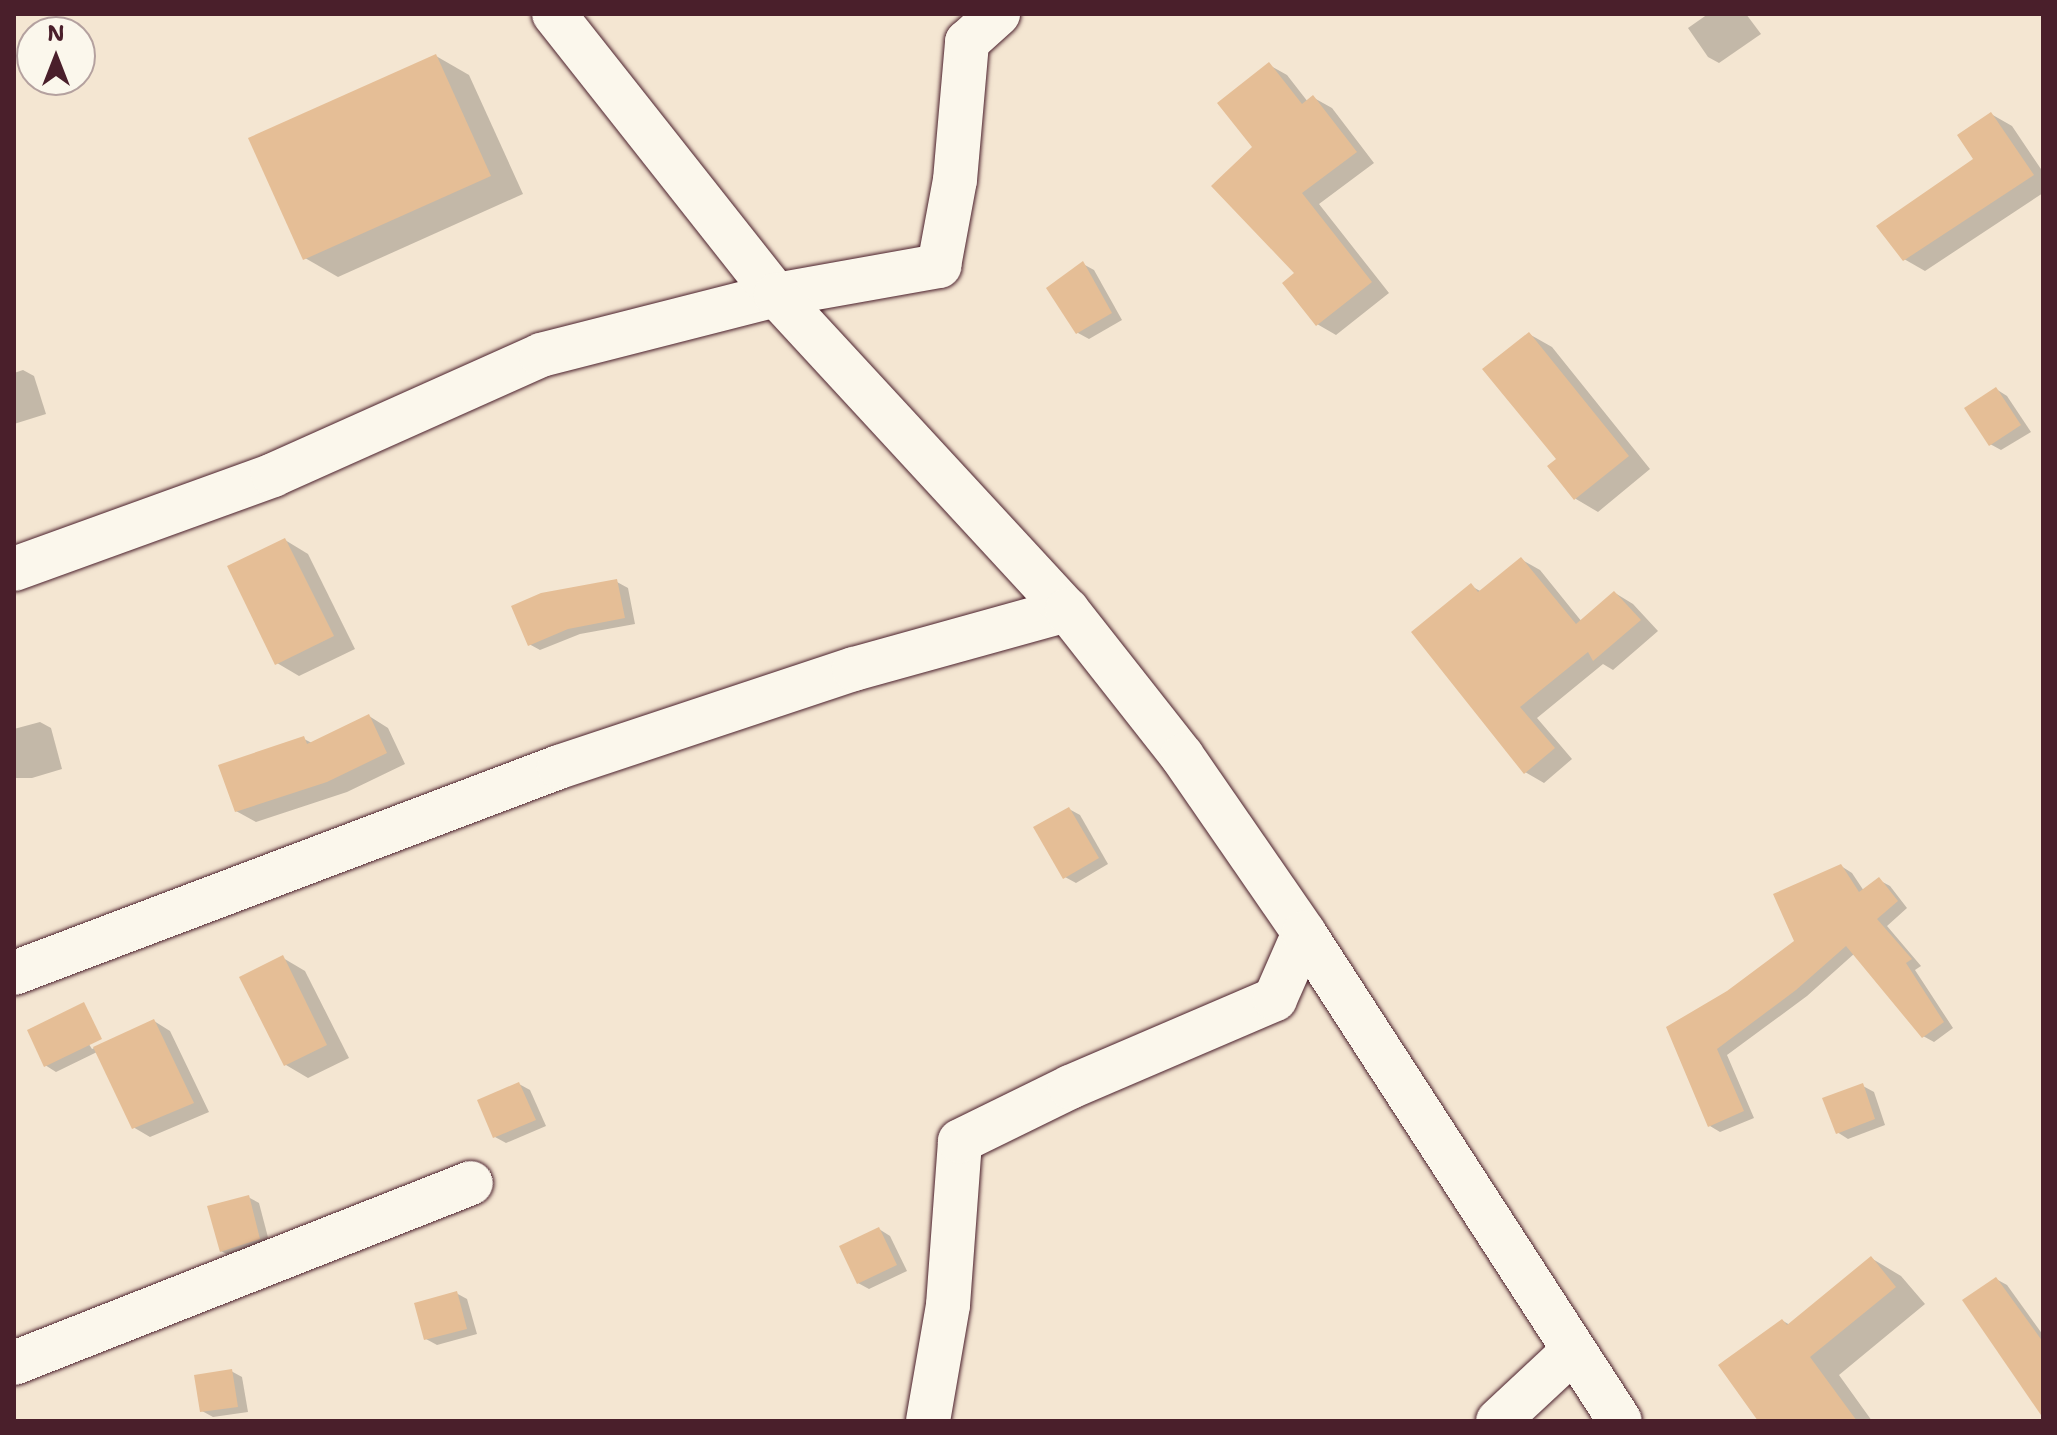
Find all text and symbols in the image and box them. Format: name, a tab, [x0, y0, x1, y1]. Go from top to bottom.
north arrow	[16, 16, 96, 96]
text: N	[47, 19, 65, 48]

